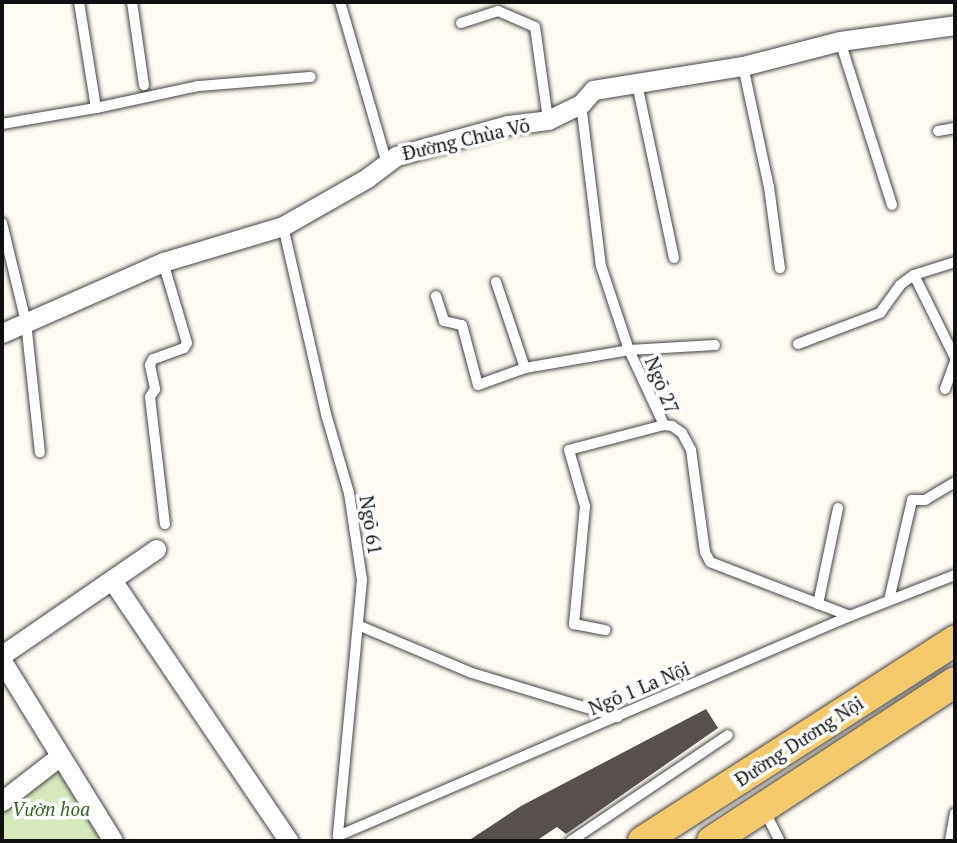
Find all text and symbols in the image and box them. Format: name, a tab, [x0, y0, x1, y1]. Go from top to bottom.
street label: Đường Chùa Võ	[400, 113, 532, 165]
street label: Ngõ 27	[640, 353, 684, 417]
street label: Ngõ 61	[355, 494, 387, 556]
street label: Ngõ 1 La Nội	[585, 656, 693, 720]
street label: Đường Dương Nội	[731, 691, 867, 791]
park label: Vườn hoa	[12, 798, 90, 820]

